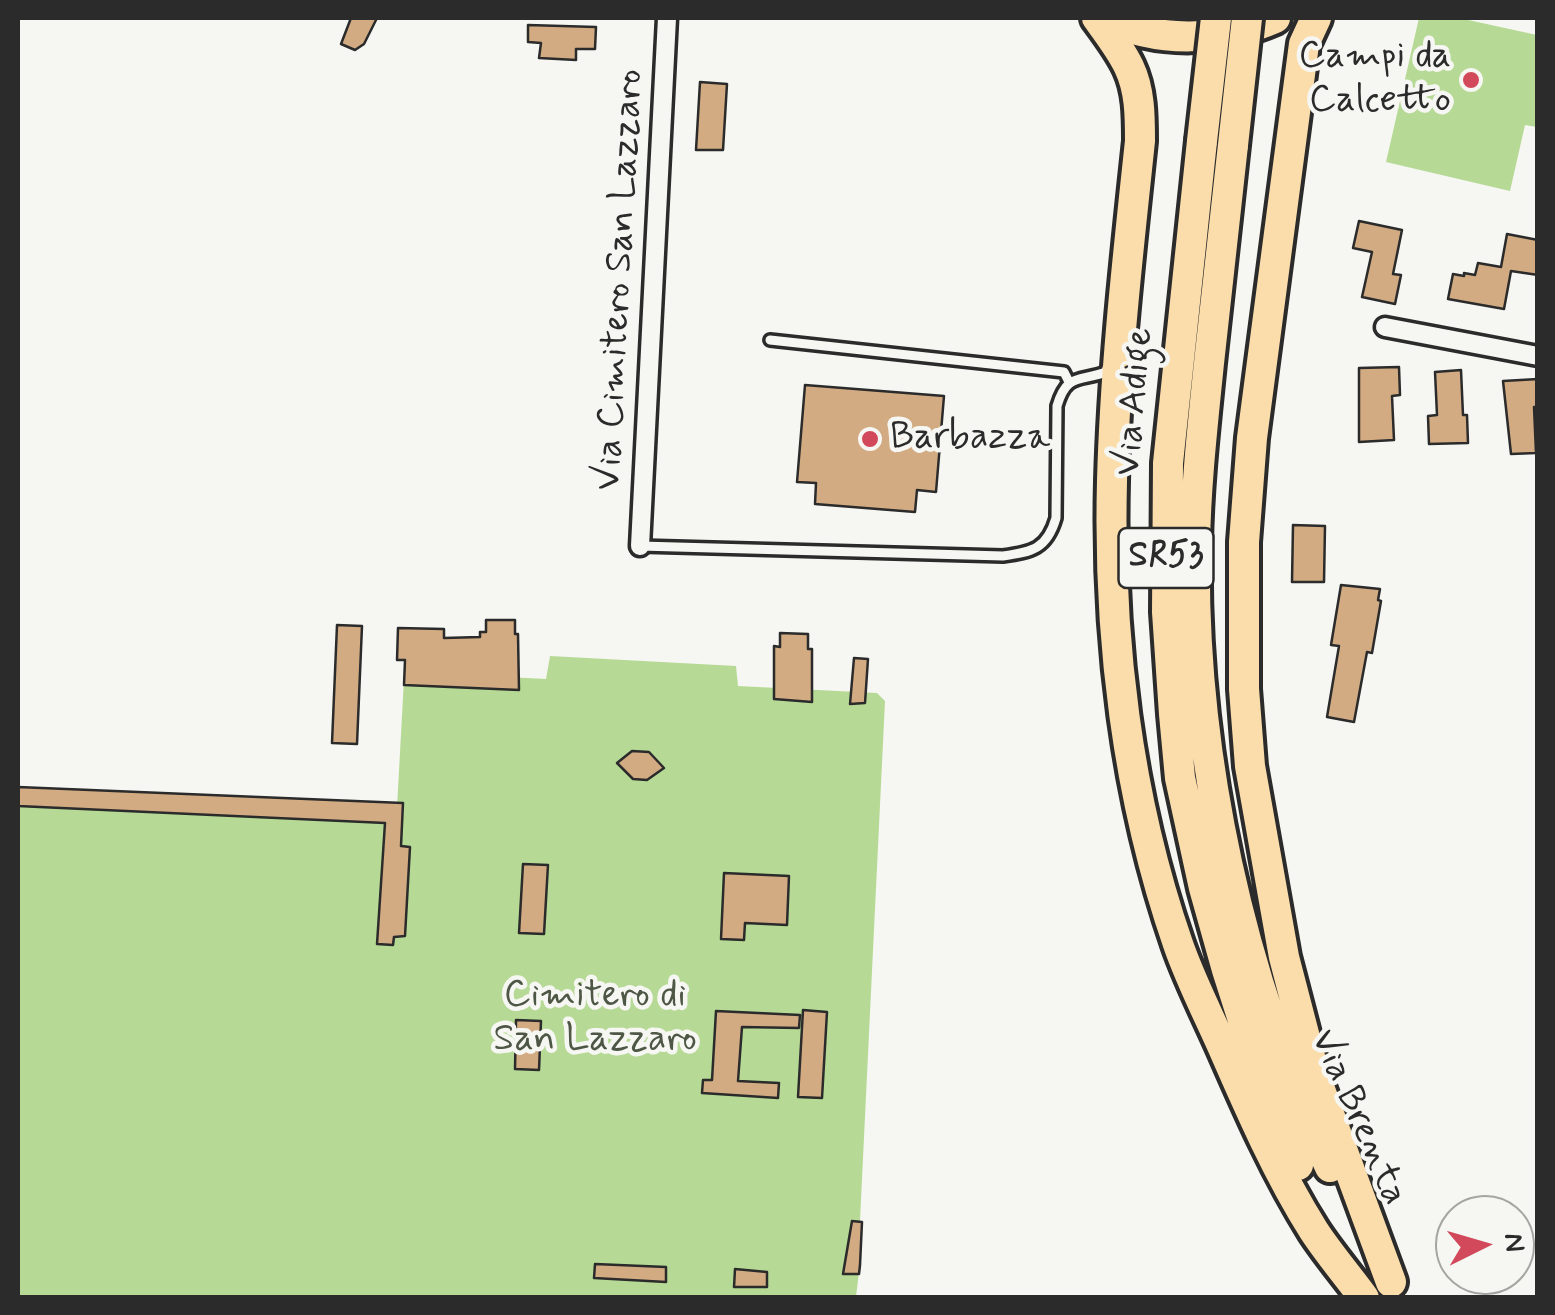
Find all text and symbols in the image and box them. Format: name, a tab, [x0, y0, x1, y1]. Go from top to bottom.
place label: Campi da Calcetto	[1298, 35, 1451, 124]
street label: Via Cimitero San Lazzaro	[587, 68, 655, 492]
marker: Campi da Calcetto	[1460, 69, 1482, 91]
street label: Via Adige	[1107, 326, 1165, 478]
place label: Barbazza	[890, 416, 1050, 462]
marker: Barbazza	[859, 428, 881, 450]
road number: SR53	[1118, 528, 1214, 588]
park label: Cimitero di San Lazzaro	[493, 974, 697, 1064]
street label: Via Brenta	[1298, 1023, 1416, 1213]
north arrow	[1435, 1195, 1535, 1295]
text: N	[1494, 1232, 1533, 1253]

